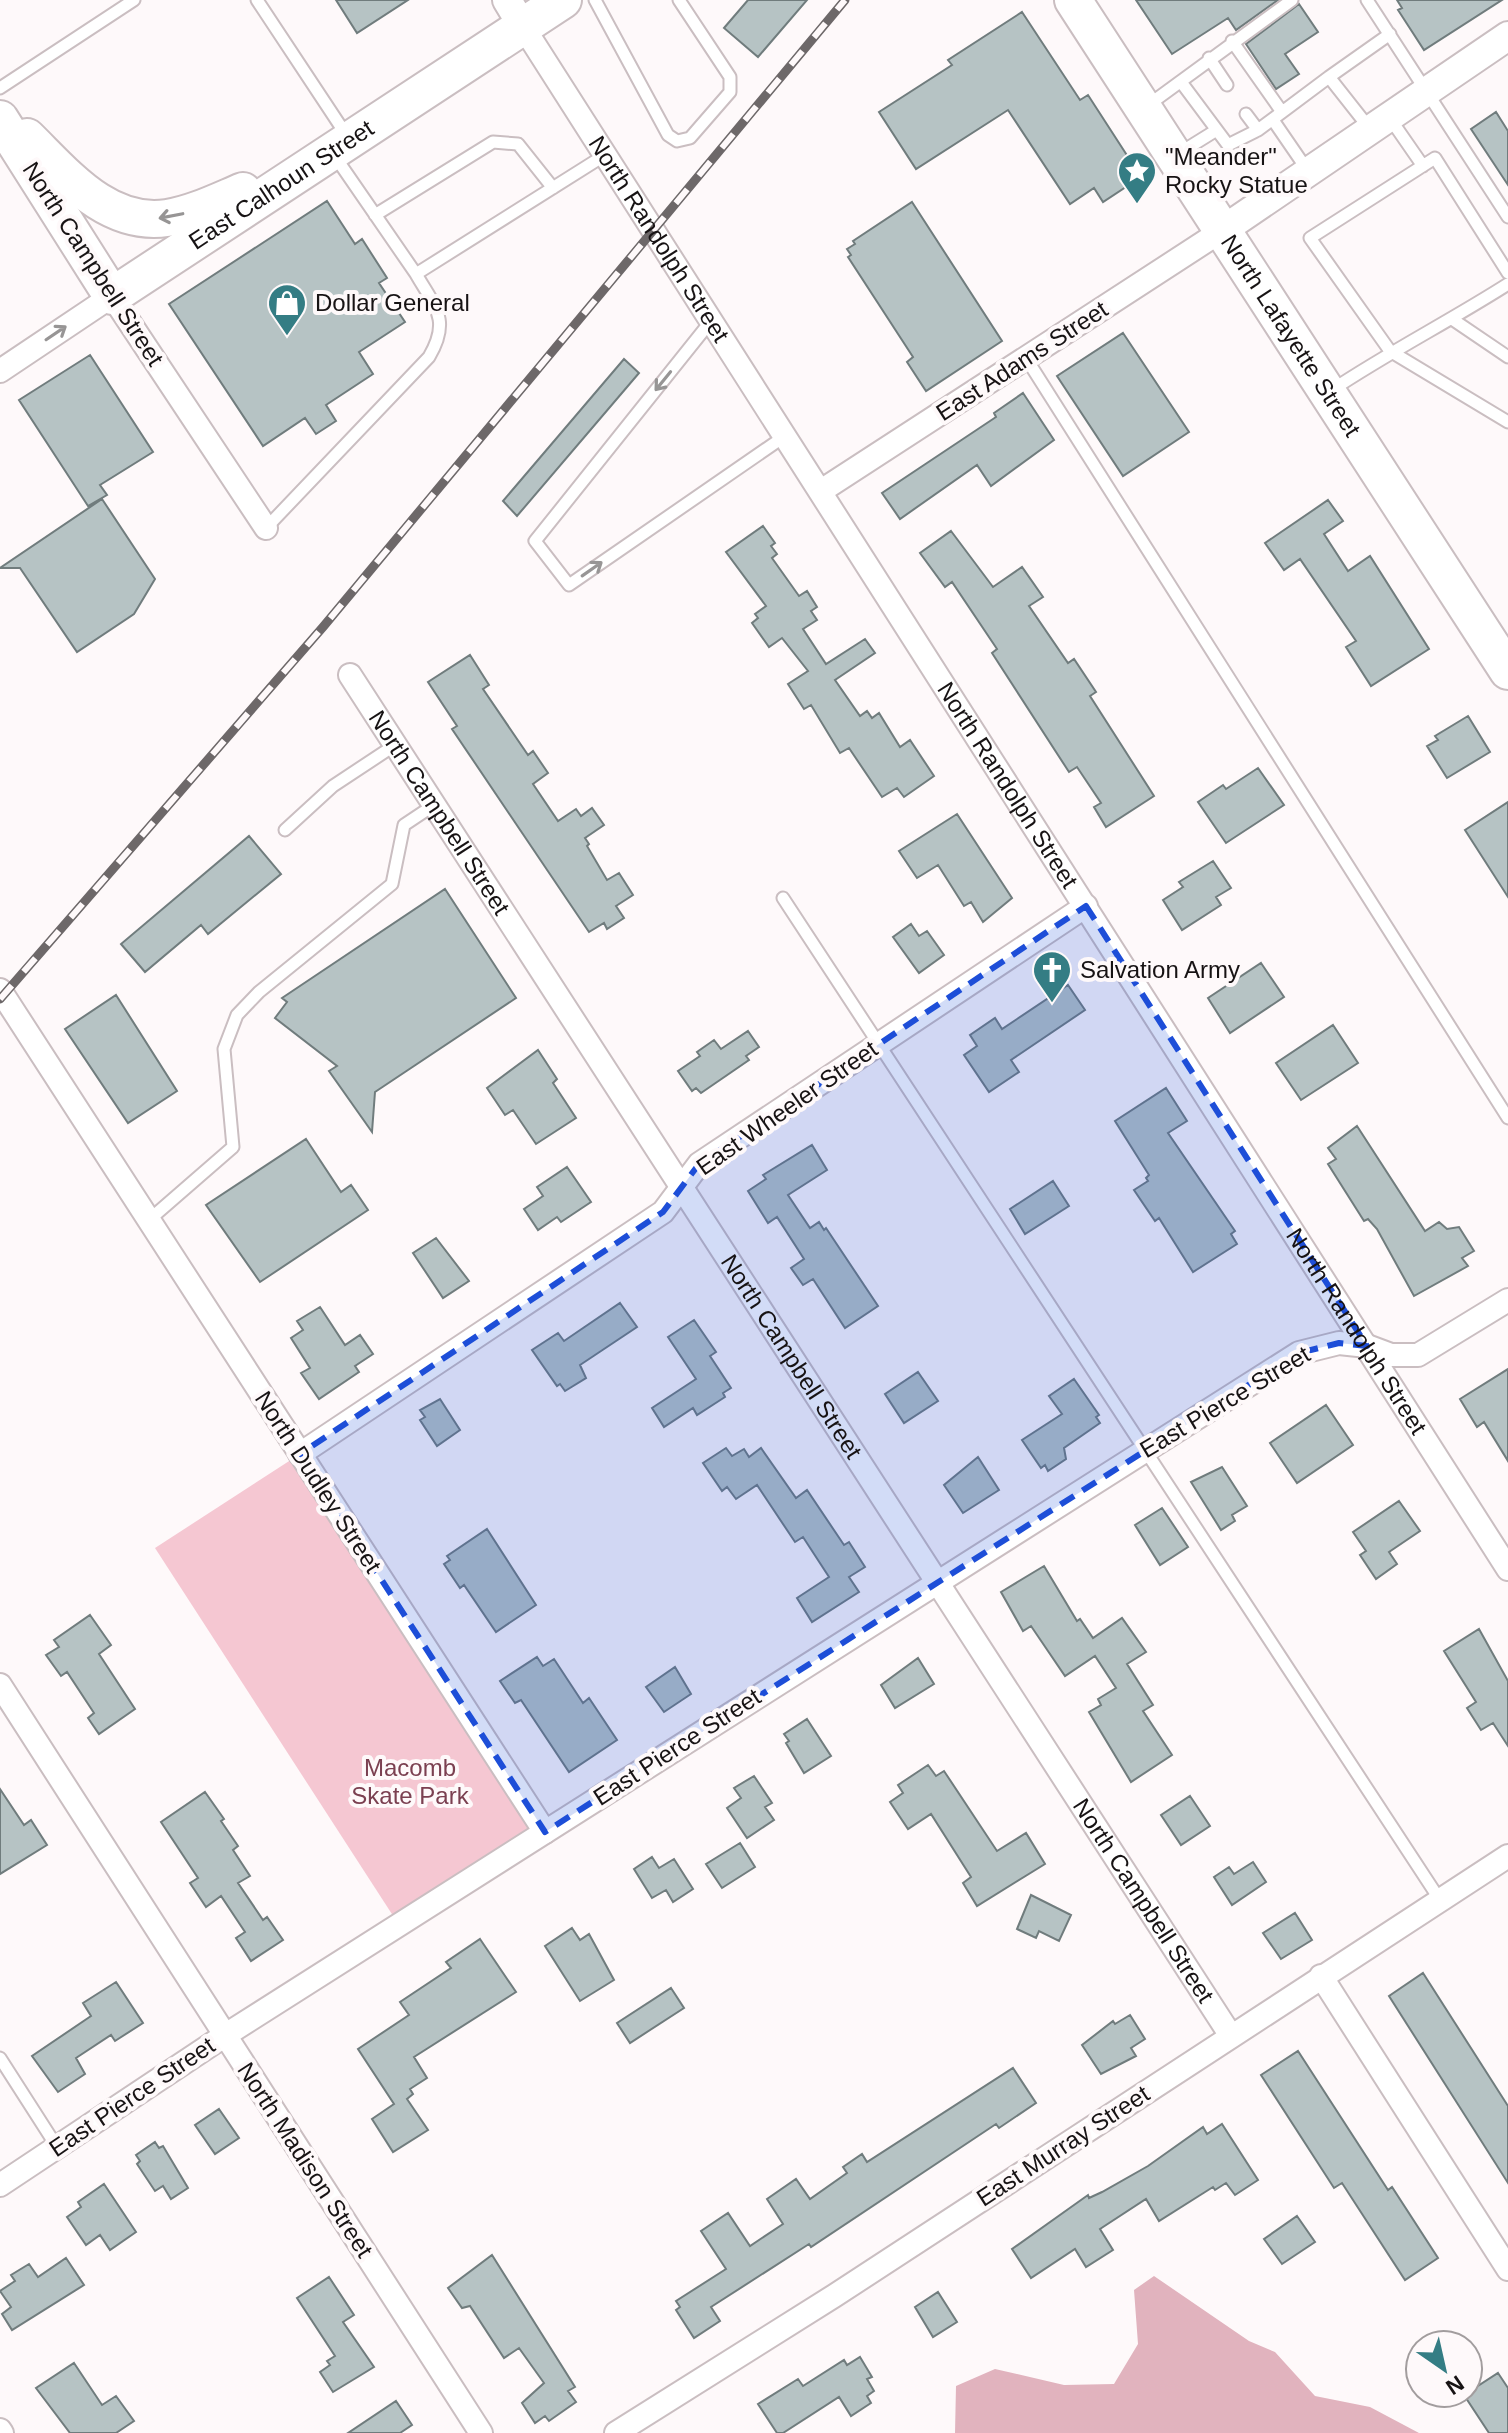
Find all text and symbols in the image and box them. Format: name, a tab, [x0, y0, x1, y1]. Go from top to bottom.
street label: East Calhoun Street	[184, 114, 379, 255]
street label: North Randolph Street	[583, 131, 735, 347]
place label: "Meander" Rocky Statue	[1165, 143, 1308, 198]
place icon: "Meander" Rocky Statue	[1116, 150, 1158, 205]
street label: North Campbell Street	[17, 157, 170, 371]
one-way arrow	[159, 209, 184, 224]
street label: North Lafayette Street	[1216, 229, 1366, 442]
shop icon: Dollar General	[266, 282, 308, 337]
place label: Dollar General	[315, 289, 470, 316]
street label: East Adams Street	[931, 295, 1113, 426]
one-way arrow	[45, 325, 67, 341]
one-way arrow	[654, 370, 671, 391]
one-way arrow	[580, 561, 602, 577]
street label: North Randolph Street	[932, 677, 1084, 893]
street label: North Campbell Street	[364, 705, 516, 920]
church icon: Salvation Army	[1031, 949, 1073, 1004]
place label: Salvation Army	[1080, 956, 1240, 983]
street label: East Wheeler Street	[691, 1035, 883, 1180]
street label: North Randolph Street	[1281, 1223, 1433, 1439]
street label: North Campbell Street	[716, 1249, 868, 1464]
street label: East Pierce Street	[1135, 1340, 1315, 1463]
street label: North Dudley Street	[250, 1386, 387, 1578]
street label: East Pierce Street	[588, 1682, 765, 1811]
park label: Macomb Skate Park	[351, 1754, 470, 1809]
street label: North Campbell Street	[1068, 1793, 1220, 2008]
street label: East Pierce Street	[44, 2031, 220, 2162]
street label: North Madison Street	[232, 2057, 379, 2262]
street label: East Murray Street	[971, 2080, 1154, 2211]
north arrow	[1404, 2329, 1484, 2409]
text: N	[1441, 2370, 1468, 2400]

